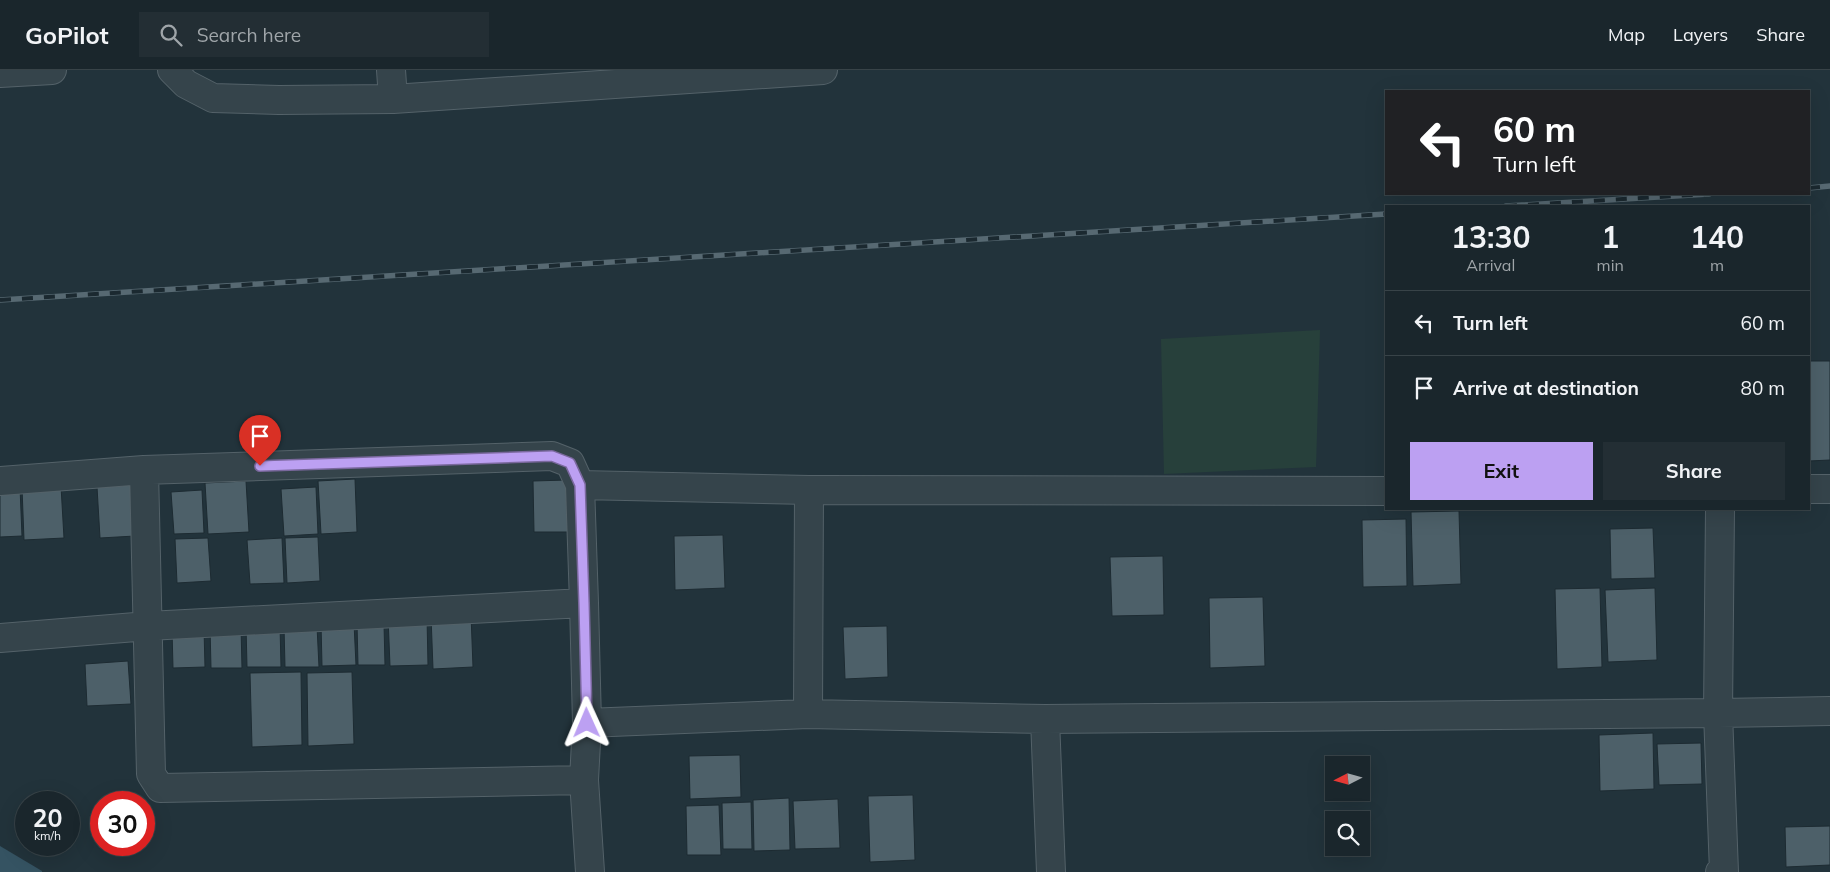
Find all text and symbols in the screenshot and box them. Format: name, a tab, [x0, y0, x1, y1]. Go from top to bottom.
search box	[139, 12, 489, 57]
text: GoPilot	[25, 20, 109, 50]
icon: search	[157, 21, 185, 49]
text: Search here	[197, 23, 301, 47]
text: Map	[1608, 23, 1645, 46]
text: Layers	[1673, 23, 1728, 46]
text: Share	[1756, 23, 1805, 46]
text: 60 m	[1493, 107, 1576, 151]
icon: left	[1410, 110, 1475, 175]
text: Turn left	[1493, 150, 1576, 178]
text: 13:30	[1451, 218, 1531, 256]
text: 1	[1601, 218, 1619, 256]
text: 140	[1690, 218, 1744, 256]
text: Arrival	[1466, 255, 1515, 275]
text: min	[1597, 255, 1624, 275]
text: m	[1710, 255, 1724, 275]
icon: left	[1410, 309, 1438, 337]
text: Turn left	[1453, 311, 1528, 335]
text: 60 m	[1741, 311, 1785, 335]
icon: arrive	[1410, 374, 1438, 402]
text: Arrive at destination	[1453, 376, 1639, 400]
text: 80 m	[1741, 376, 1785, 400]
pin	[239, 415, 281, 466]
icon: arrive	[246, 422, 274, 450]
button: Exit	[1410, 442, 1593, 500]
button: Share	[1603, 442, 1785, 500]
position arrow	[560, 696, 612, 748]
north arrow	[1325, 756, 1370, 801]
map controls	[1325, 756, 1370, 856]
speed limit sign: 30	[90, 791, 155, 856]
text: 20	[32, 802, 63, 833]
button: search	[1325, 811, 1370, 856]
text: km/h	[34, 828, 61, 843]

